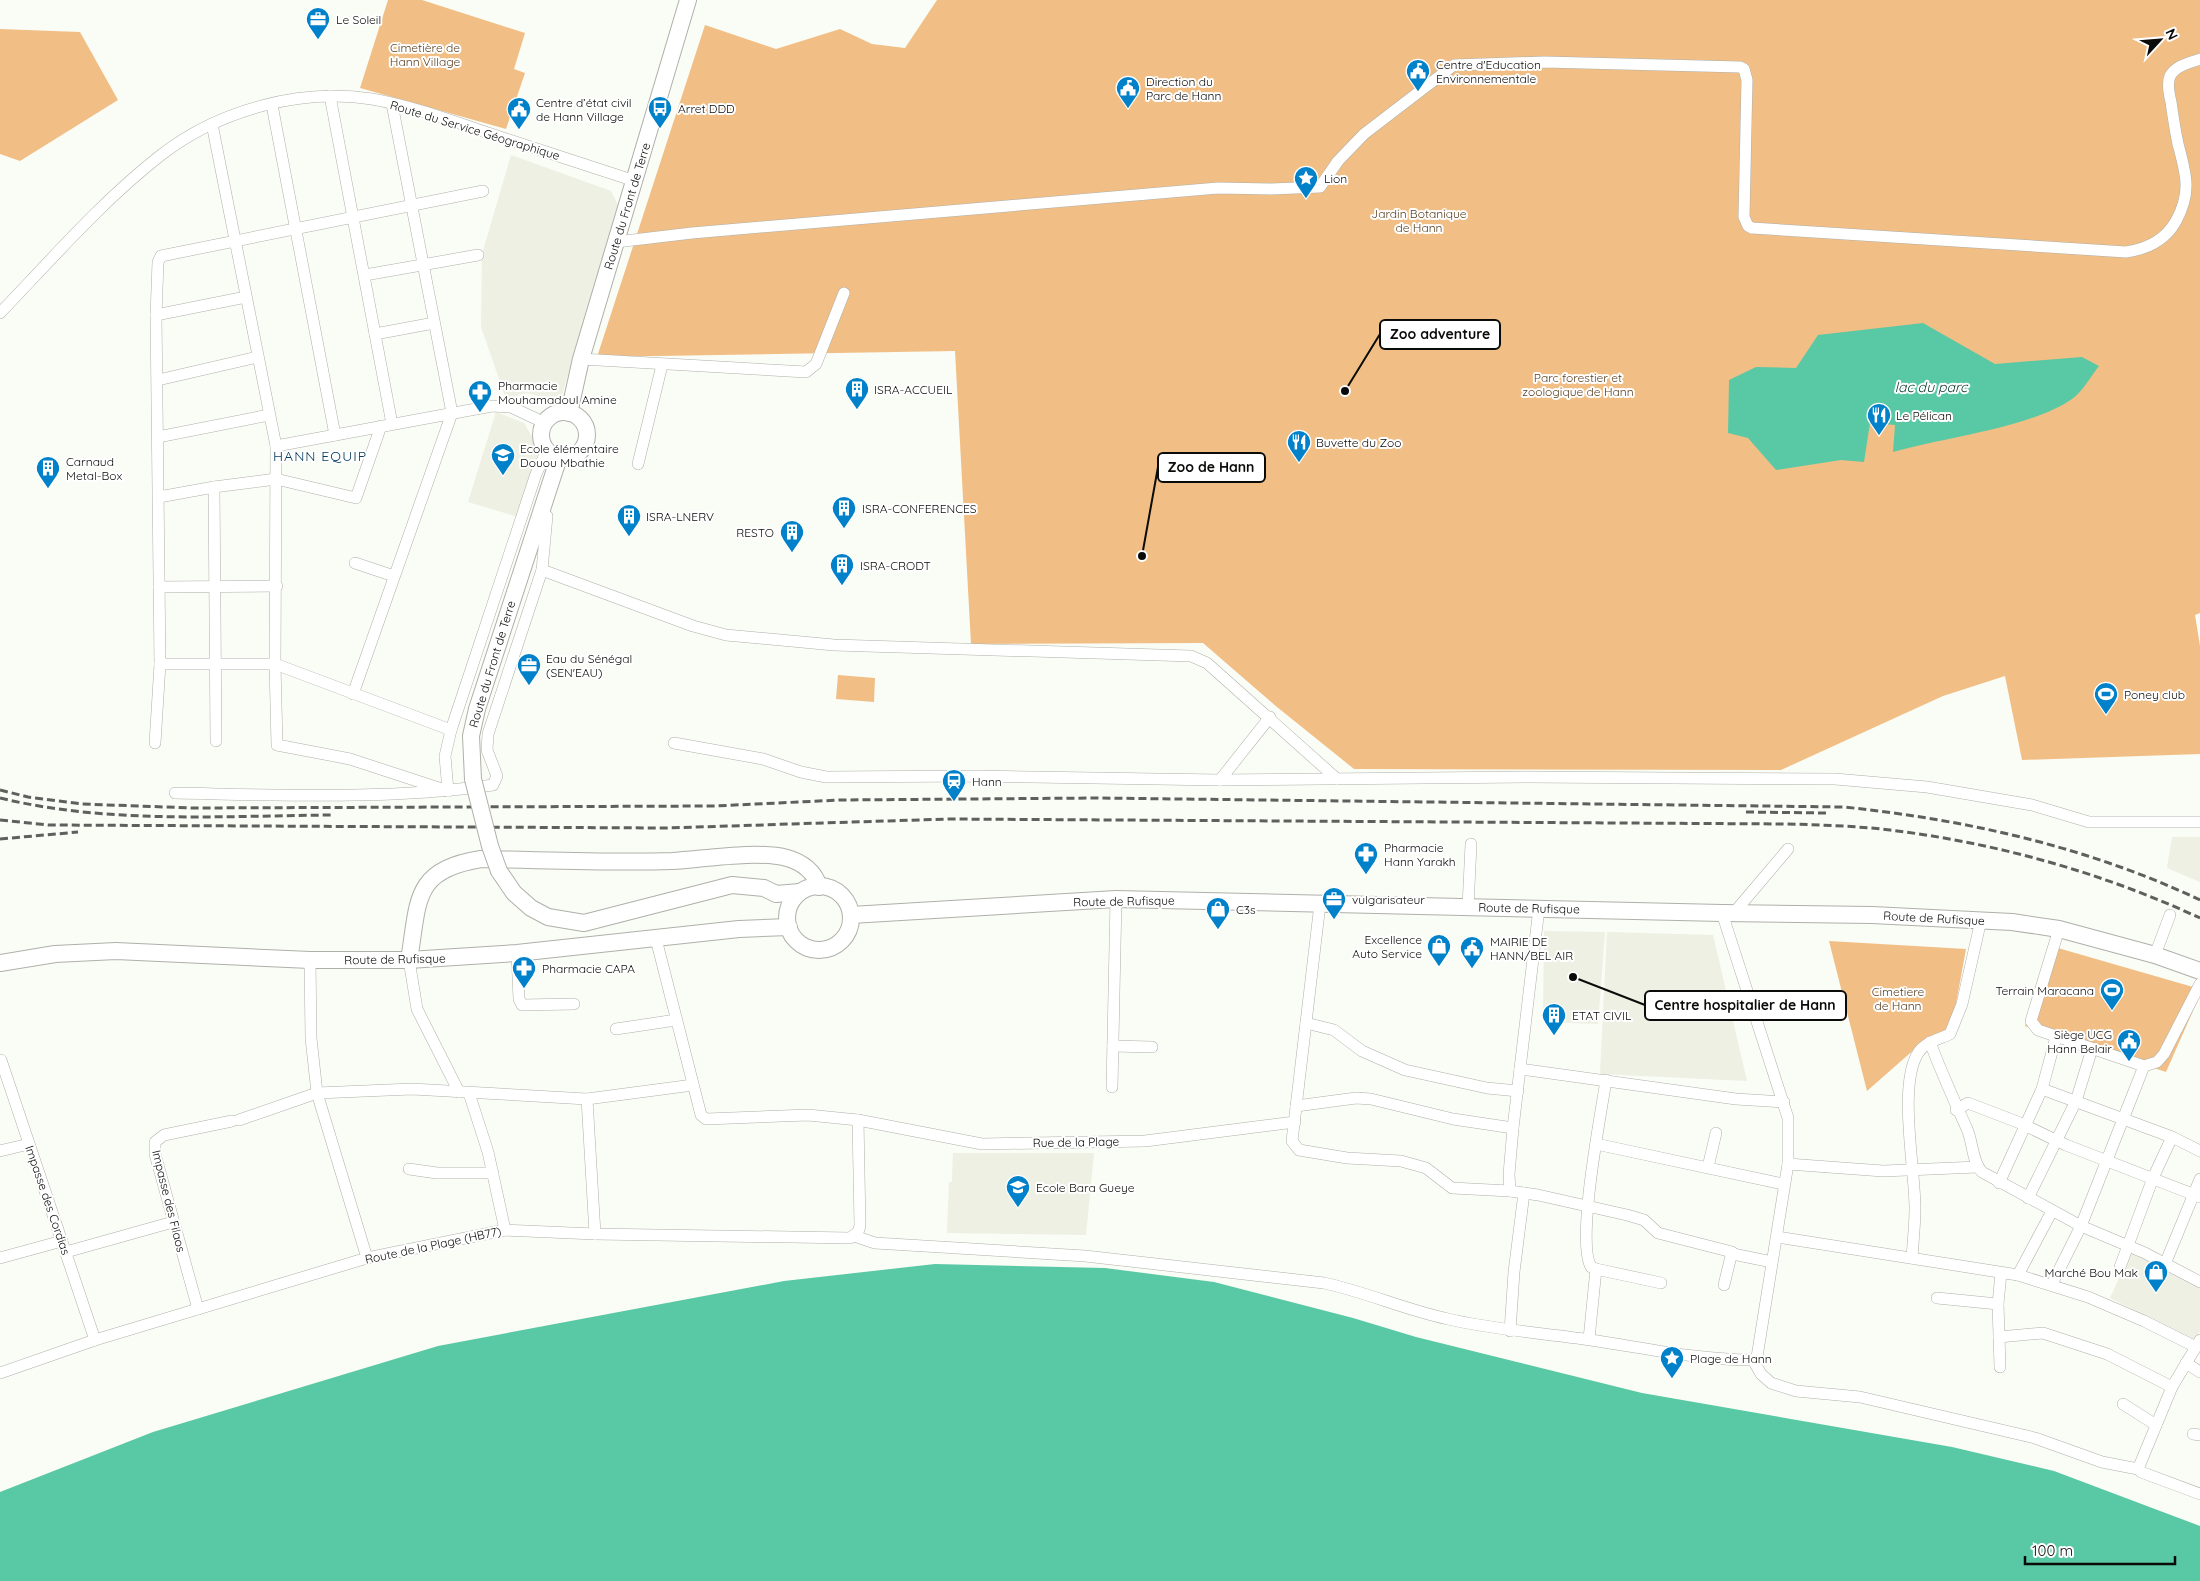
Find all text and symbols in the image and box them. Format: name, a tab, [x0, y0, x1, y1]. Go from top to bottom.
office icon: Le Soleil	[305, 6, 331, 40]
place label: Le Soleil	[336, 12, 381, 27]
north arrow	[2135, 15, 2185, 65]
text: N	[2161, 26, 2182, 43]
park label: Cimetière de Hann Village	[390, 40, 460, 69]
place label: Centre d'Education Environnementale	[1436, 57, 1541, 86]
public building icon: Centre d'Education Environnementale	[1405, 58, 1431, 92]
place label: Direction du Parc de Hann	[1146, 74, 1221, 103]
public building icon: Direction du Parc de Hann	[1115, 75, 1141, 109]
place label: Centre d’état civil de Hann Village	[536, 95, 632, 124]
bus stop icon: Arret DDD	[647, 95, 673, 129]
public building icon: Centre d’état civil de Hann Village	[506, 96, 532, 130]
street label: Route du Service Géographique	[388, 97, 562, 163]
place label: Arret DDD	[678, 101, 735, 116]
street label: Route du Front de Terre	[601, 141, 654, 271]
place icon: Lion	[1293, 165, 1319, 199]
place label: Lion	[1324, 171, 1347, 186]
park label: Jardin Botanique de Hann	[1371, 206, 1467, 235]
callout: Zoo adventure	[1380, 320, 1500, 349]
text: Zoo adventure	[1390, 325, 1490, 343]
park label: Parc forestier et zoologique de Hann	[1522, 370, 1634, 399]
building icon: ISRA-ACCUEIL	[844, 376, 870, 410]
place label: Pharmacie Mouhamadoul Amine	[498, 378, 617, 407]
water label: lac du parc	[1895, 378, 1969, 396]
pharmacy icon: Pharmacie Mouhamadoul Amine	[467, 379, 493, 413]
place label: ISRA-ACCUEIL	[874, 382, 953, 397]
restaurant icon: Le Pélican	[1866, 402, 1892, 436]
place label: Le Pélican	[1896, 408, 1952, 423]
restaurant icon: Buvette du Zoo	[1286, 429, 1312, 463]
place label: Buvette du Zoo	[1316, 435, 1402, 450]
place label: Ecole élémentaire Douou Mbathie	[520, 441, 619, 470]
school or university icon: Ecole élémentaire Douou Mbathie	[490, 442, 516, 476]
district label: HANN EQUIP	[273, 447, 367, 465]
callout: Zoo de Hann	[1158, 453, 1265, 482]
place label: Carnaud Metal-Box	[66, 454, 122, 483]
building icon: Carnaud Metal-Box	[35, 455, 61, 489]
text: Zoo de Hann	[1168, 458, 1254, 476]
building icon: ISRA-CONFERENCES	[831, 495, 857, 529]
place label: ISRA-CONFERENCES	[862, 501, 977, 516]
building icon: ISRA-LNERV	[616, 503, 642, 537]
place label: ISRA-LNERV	[646, 509, 714, 524]
building icon: RESTO	[779, 519, 805, 553]
place label: RESTO	[736, 525, 774, 540]
building icon: ISRA-CRODT	[829, 552, 855, 586]
place label: ISRA-CRODT	[860, 558, 931, 573]
street label: Route du Front de Terre	[466, 599, 519, 729]
place label: Eau du Sénégal (SEN'EAU)	[546, 651, 632, 680]
office icon: Eau du Sénégal (SEN'EAU)	[516, 652, 542, 686]
sports icon: Poney club	[2093, 681, 2119, 715]
place label: Poney club	[2124, 687, 2185, 702]
station icon: Hann	[941, 768, 967, 802]
place label: Hann	[972, 774, 1002, 789]
place label: Pharmacie Hann Yarakh	[1384, 840, 1456, 869]
pharmacy icon: Pharmacie Hann Yarakh	[1353, 841, 1379, 875]
office icon: vulgarisateur	[1321, 886, 1347, 920]
place label: vulgarisateur	[1352, 892, 1425, 907]
street label: Route de Rufisque	[1073, 893, 1175, 909]
shop icon: C3s	[1205, 896, 1231, 930]
street label: Route de Rufisque	[1478, 900, 1580, 916]
place label: C3s	[1236, 902, 1256, 917]
street label: Route de Rufisque	[1883, 908, 1985, 928]
place label: Excellence Auto Service	[1352, 932, 1422, 961]
shop icon: Excellence Auto Service	[1426, 933, 1452, 967]
place label: MAIRIE DE HANN/BEL AIR	[1490, 934, 1573, 963]
public building icon: MAIRIE DE HANN/BEL AIR	[1459, 935, 1485, 969]
street label: Route de Rufisque	[344, 951, 446, 967]
pharmacy icon: Pharmacie CAPA	[511, 955, 537, 989]
place label: Pharmacie CAPA	[542, 961, 635, 976]
sports icon: Terrain Maracana	[2099, 977, 2125, 1011]
place label: Terrain Maracana	[1996, 983, 2094, 998]
park label: Cimetiere de Hann	[1872, 984, 1925, 1013]
callout: Centre hospitalier de Hann	[1645, 991, 1846, 1020]
text: Centre hospitalier de Hann	[1654, 996, 1836, 1014]
building icon: ETAT CIVIL	[1541, 1002, 1567, 1036]
place label: ETAT CIVIL	[1572, 1008, 1632, 1023]
place label: Siège UCG Hann Belair	[2047, 1027, 2112, 1056]
public building icon: Siège UCG Hann Belair	[2116, 1028, 2142, 1062]
street label: Rue de la Plage	[1033, 1134, 1120, 1150]
street label: Impasse des Cordias	[22, 1143, 74, 1257]
street label: Impasse des Filaos	[149, 1148, 189, 1254]
school or university icon: Ecole Bara Gueye	[1005, 1174, 1031, 1208]
place label: Ecole Bara Gueye	[1036, 1180, 1135, 1195]
street label: Route de la Plage (HB77)	[363, 1223, 503, 1267]
shop icon: Marché Bou Mak	[2143, 1259, 2169, 1293]
place label: Marché Bou Mak	[2045, 1265, 2138, 1280]
place icon: Plage de Hann	[1659, 1345, 1685, 1379]
place label: Plage de Hann	[1690, 1351, 1772, 1366]
scale bar	[2025, 1534, 2175, 1566]
text: 100 m	[2032, 1541, 2073, 1560]

